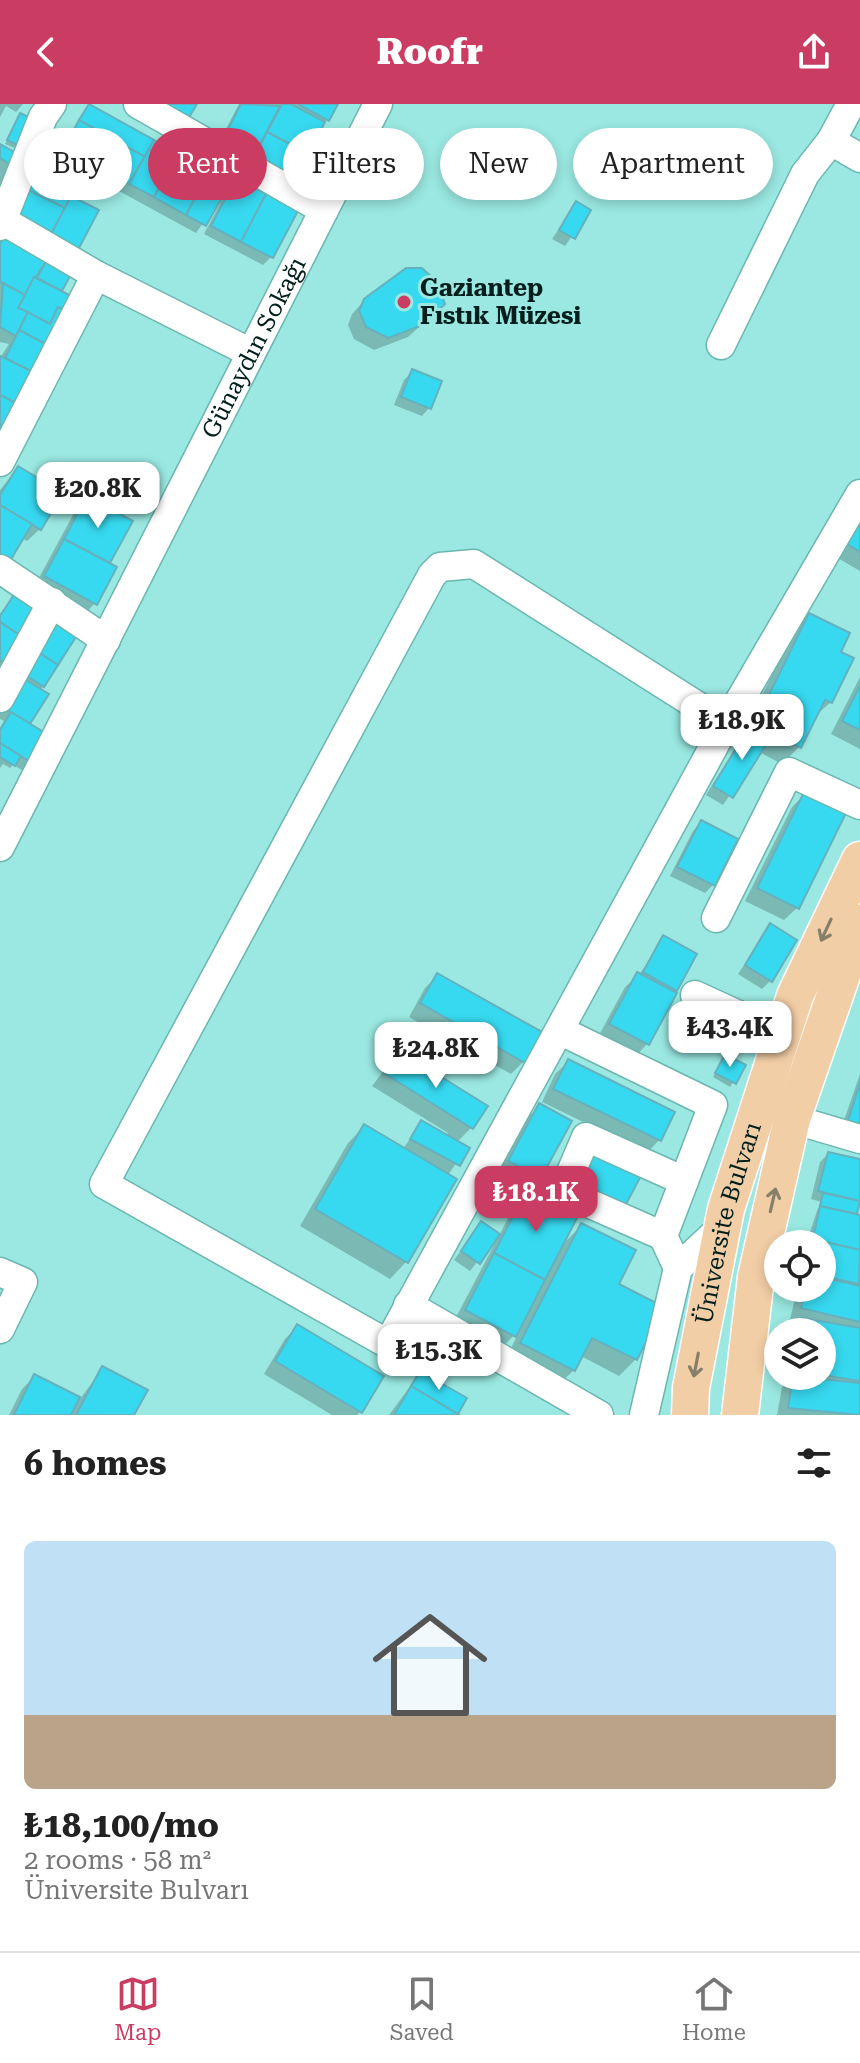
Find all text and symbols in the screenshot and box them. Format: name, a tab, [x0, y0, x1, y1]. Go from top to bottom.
icon: back	[24, 30, 68, 74]
icon: share	[792, 30, 836, 74]
text: Roofr	[377, 31, 483, 73]
chip: Buy	[24, 128, 132, 200]
chip: Rent	[148, 128, 267, 200]
chip: Filters	[283, 128, 424, 200]
chip: New	[440, 128, 557, 200]
chip: Apartment	[573, 128, 773, 200]
street label: Günaydın Sokağı	[196, 252, 312, 443]
place label: Gaziantep Fıstık Müzesi	[420, 274, 581, 330]
marker: Gaziantep Fıstık Müzesi	[395, 293, 413, 311]
pin: ₺20.8K	[33, 462, 163, 530]
text: ₺20.8K	[55, 473, 141, 503]
pin: ₺18.9K	[677, 694, 807, 762]
text: ₺18.9K	[699, 705, 785, 735]
one-way arrow	[818, 918, 833, 942]
pin: ₺43.4K	[665, 1001, 795, 1069]
text: ₺43.4K	[687, 1012, 773, 1042]
pin: ₺24.8K	[371, 1022, 501, 1090]
text: ₺24.8K	[393, 1033, 479, 1063]
street label: Üniversite Bulvarı	[689, 1118, 767, 1327]
pin: ₺18.1K	[471, 1166, 601, 1234]
text: ₺18.1K	[493, 1177, 579, 1207]
one-way arrow	[766, 1187, 781, 1213]
map controls	[764, 1230, 836, 1390]
button: locate	[764, 1230, 836, 1302]
button: layers	[764, 1318, 836, 1390]
pin: ₺15.3K	[374, 1324, 504, 1392]
text: ₺15.3K	[396, 1335, 482, 1365]
one-way arrow	[688, 1352, 703, 1377]
icon: filters	[792, 1441, 836, 1485]
text: 6 homes	[24, 1443, 167, 1483]
icon: home	[358, 1593, 502, 1737]
text: ₺18,100/mo	[24, 1805, 219, 1845]
text: 2 rooms · 58 m²	[24, 1845, 211, 1875]
text: Üniversite Bulvarı	[24, 1875, 249, 1905]
tab: Map	[114, 1972, 161, 2045]
tab: Saved	[390, 1972, 454, 2045]
tab: Home	[682, 1972, 746, 2045]

